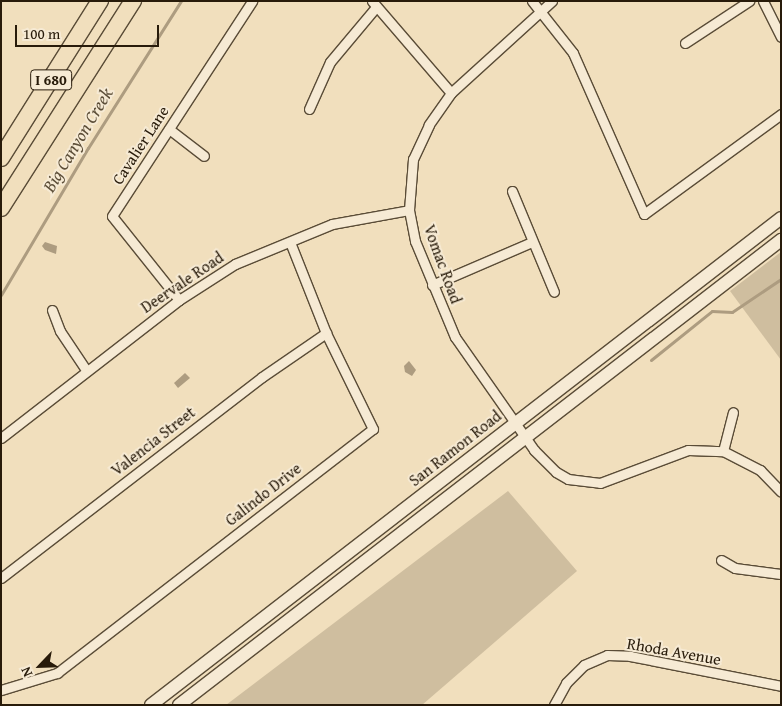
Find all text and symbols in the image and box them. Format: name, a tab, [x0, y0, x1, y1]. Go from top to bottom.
scale bar	[18, 15, 161, 47]
text: 100 m	[23, 23, 60, 44]
road number: I 680	[30, 68, 72, 92]
water label: Big Canyon Creek	[38, 84, 118, 196]
street label: Cavalier Lane	[108, 102, 172, 188]
street label: Vomac Road	[420, 222, 466, 306]
street label: Deervale Road	[137, 247, 227, 317]
street label: Valencia Street	[107, 402, 199, 480]
street label: San Ramon Road	[405, 406, 505, 490]
street label: Galindo Drive	[221, 458, 305, 530]
street label: Rhoda Avenue	[625, 633, 723, 669]
north arrow	[15, 641, 65, 691]
text: N	[15, 664, 37, 680]

